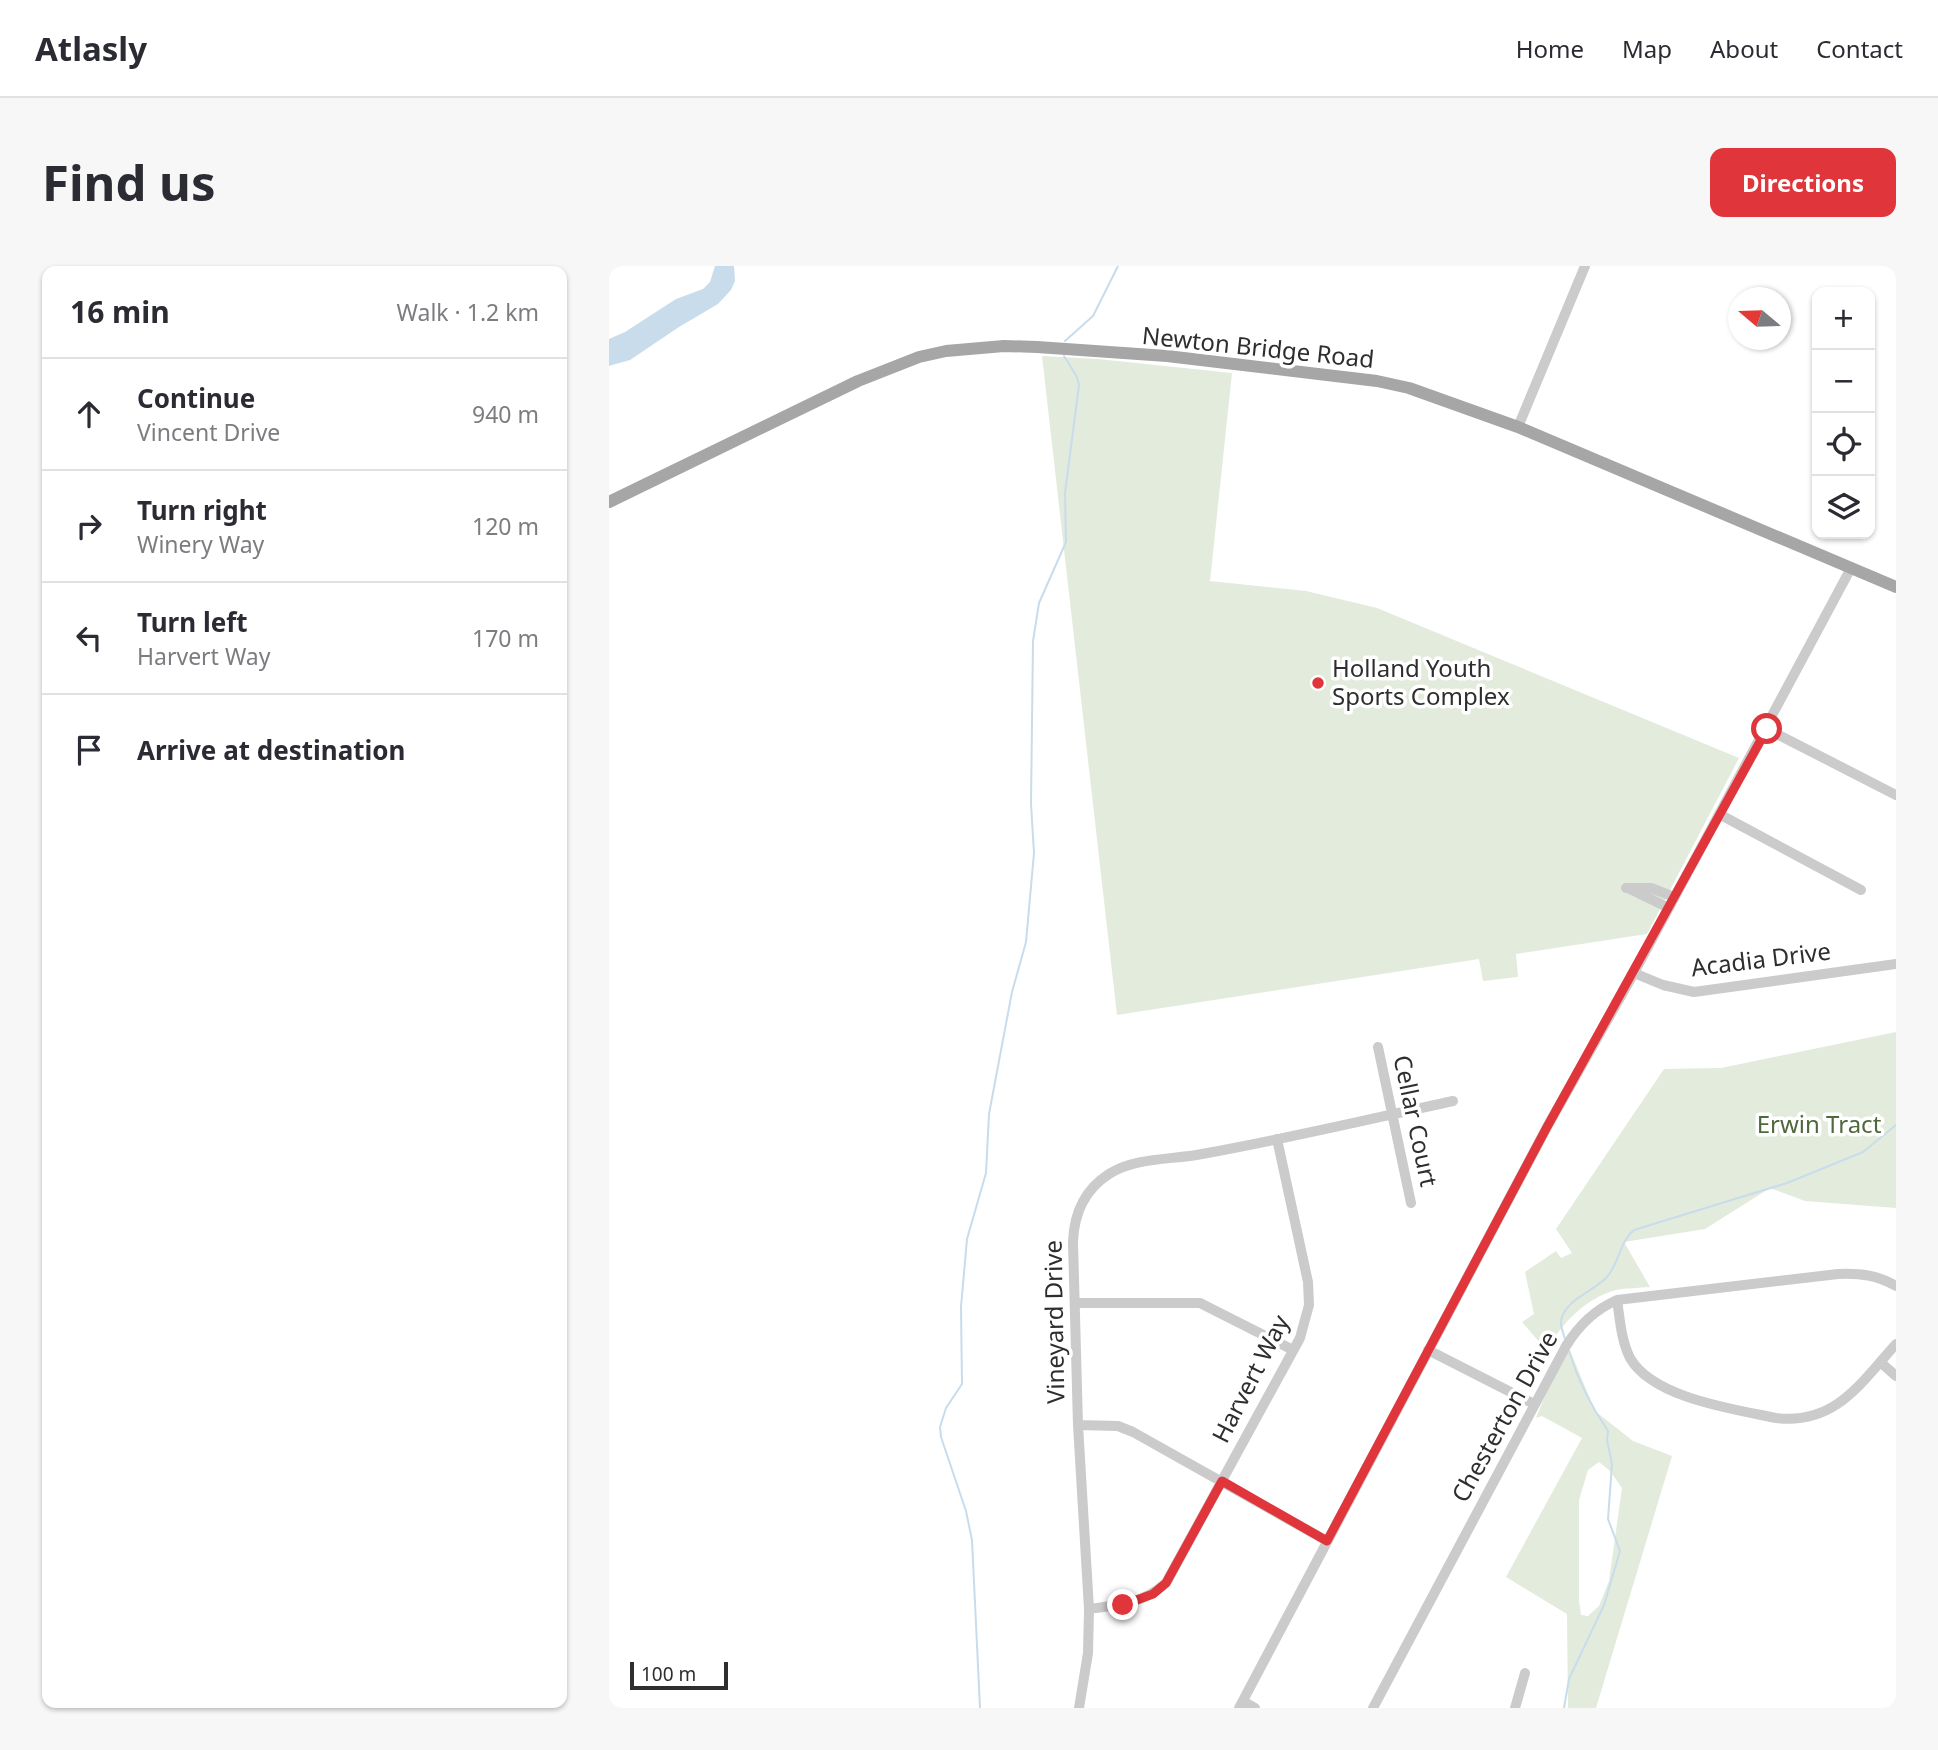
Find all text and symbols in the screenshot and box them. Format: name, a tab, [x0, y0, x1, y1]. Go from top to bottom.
text: Atlasly	[35, 26, 147, 71]
text: Home	[1516, 32, 1584, 65]
text: Map	[1622, 32, 1672, 65]
text: About	[1710, 32, 1778, 65]
text: Contact	[1816, 32, 1903, 65]
button: Directions	[1710, 148, 1896, 217]
text: Find us	[42, 149, 216, 215]
north arrow	[1728, 287, 1791, 350]
map controls	[1812, 287, 1875, 539]
button: +	[1812, 287, 1875, 350]
text: 16 min	[70, 291, 170, 332]
text: Walk · 1.2 km	[397, 296, 539, 328]
street label: Newton Bridge Road	[1141, 318, 1376, 375]
button: −	[1812, 350, 1875, 413]
text: Continue	[137, 380, 255, 416]
icon: ahead	[70, 395, 108, 433]
text: 940 m	[472, 398, 539, 430]
button: locate	[1812, 413, 1875, 476]
text: Vincent Drive	[137, 416, 280, 448]
button: layers	[1812, 476, 1875, 539]
text: Turn right	[137, 492, 267, 528]
icon: right	[70, 507, 108, 545]
text: 120 m	[472, 510, 539, 542]
text: Winery Way	[137, 528, 264, 560]
text: Turn left	[137, 604, 248, 640]
icon: left	[70, 619, 108, 657]
text: 170 m	[472, 622, 539, 654]
text: Harvert Way	[137, 640, 270, 672]
place label: Holland Youth Sports Complex	[1332, 651, 1510, 712]
marker: Holland Youth Sports Complex	[1310, 675, 1326, 691]
route start	[1751, 713, 1782, 744]
icon: arrive	[70, 731, 108, 769]
text: Arrive at destination	[137, 732, 406, 768]
street label: Acadia Drive	[1689, 934, 1832, 983]
street label: Cellar Court	[1386, 1052, 1447, 1190]
park label: Erwin Tract	[1757, 1107, 1882, 1140]
street label: Vineyard Drive	[1036, 1240, 1071, 1404]
street label: Harvert Way	[1203, 1308, 1296, 1448]
street label: Chesterton Drive	[1443, 1325, 1564, 1508]
route end	[1107, 1589, 1138, 1620]
scale bar	[630, 1659, 728, 1691]
text: 100 m	[641, 1661, 696, 1687]

